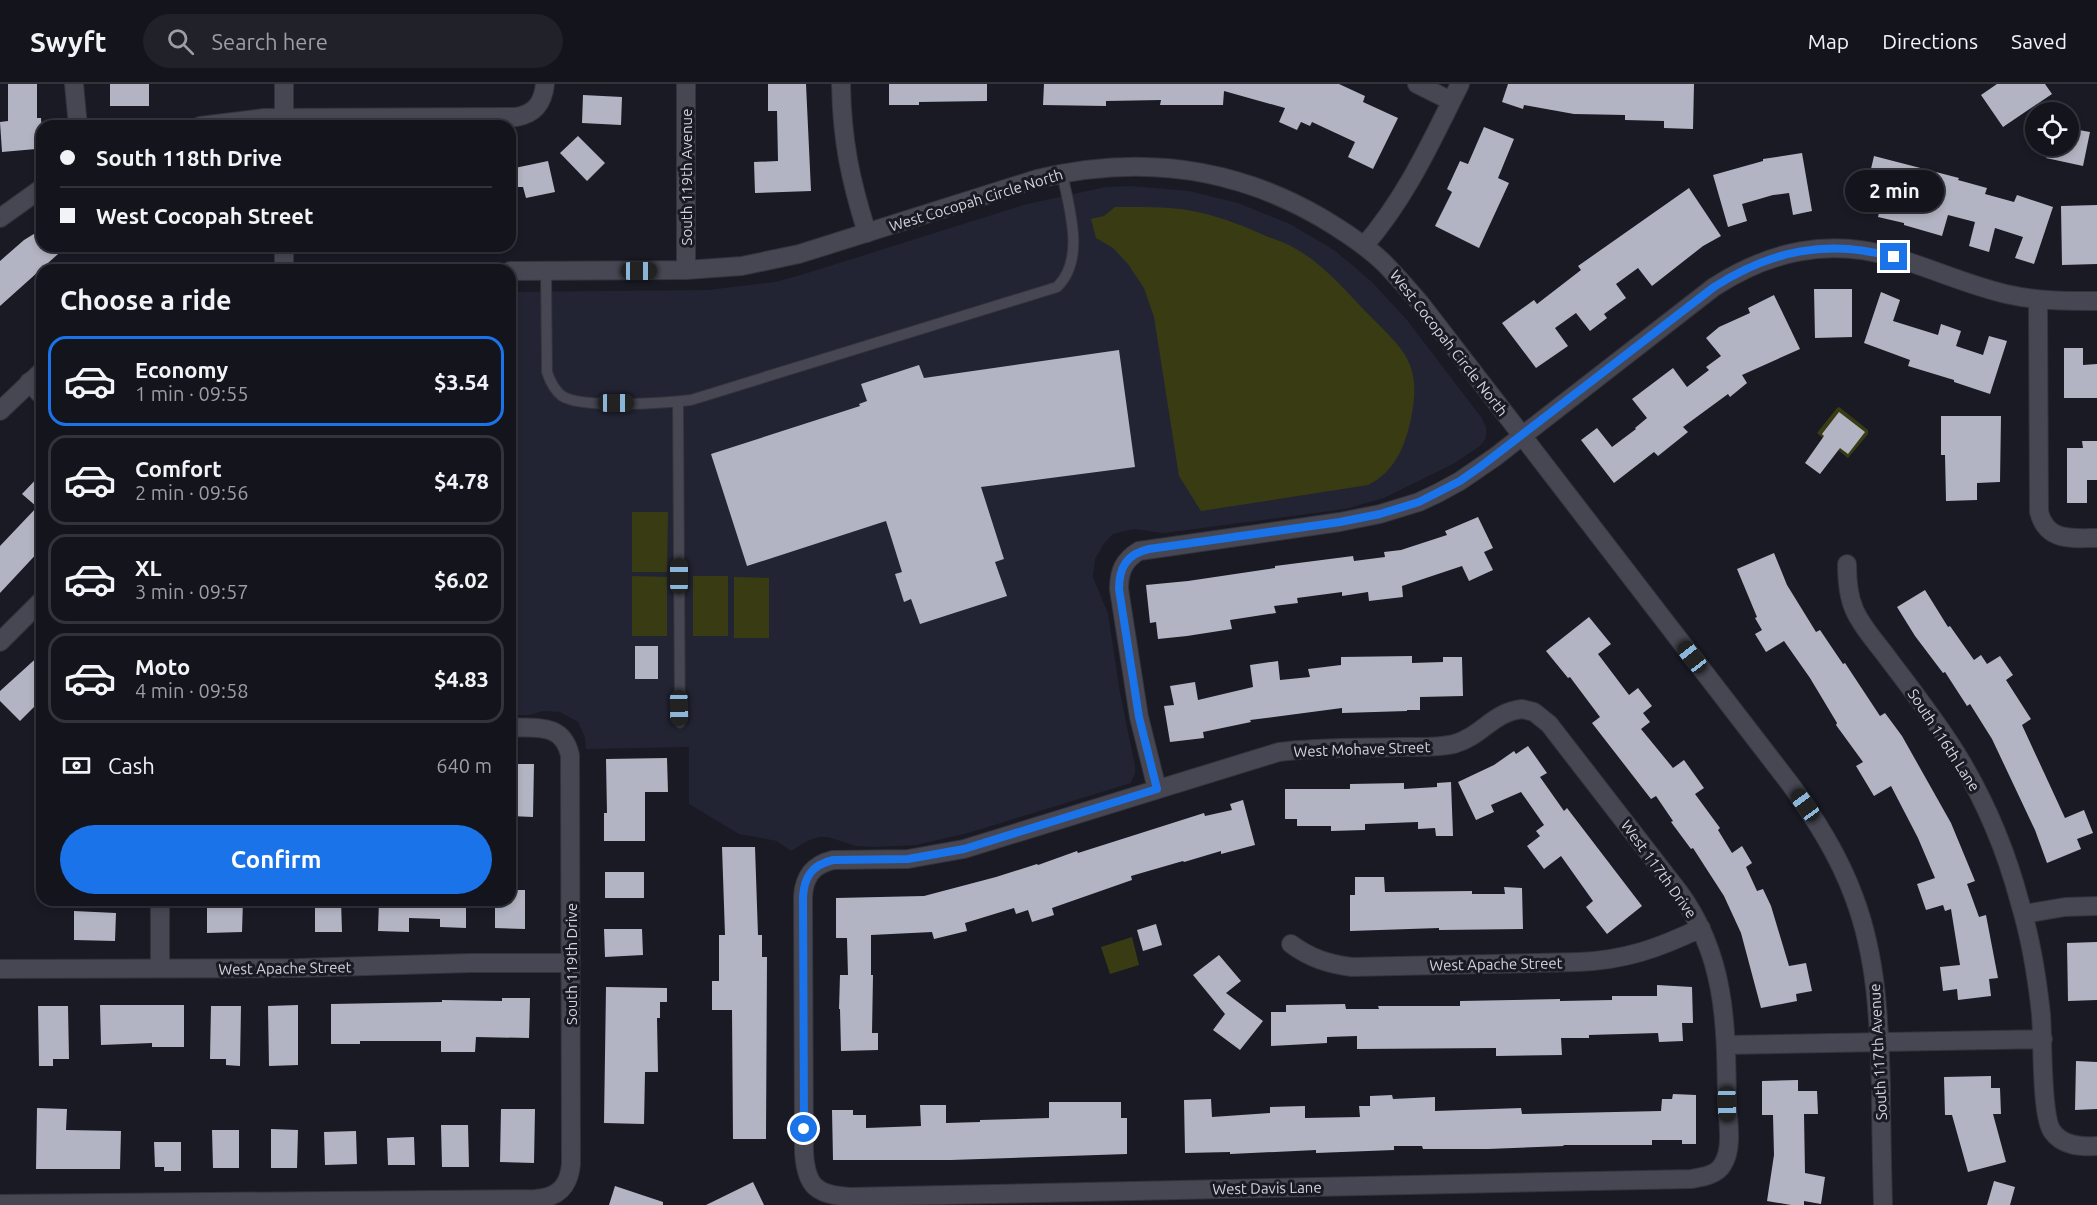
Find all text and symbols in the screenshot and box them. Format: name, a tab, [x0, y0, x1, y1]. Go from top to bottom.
search box	[143, 14, 563, 68]
icon: search	[164, 25, 197, 58]
text: Swyft	[30, 26, 107, 57]
text: Search here	[212, 29, 328, 54]
text: Map	[1808, 29, 1849, 53]
text: Directions	[1882, 29, 1978, 53]
text: Saved	[2011, 29, 2067, 53]
map controls	[2025, 102, 2079, 156]
button: locate	[2025, 102, 2079, 156]
street label: South 119th Avenue	[678, 109, 695, 245]
text: South 118th Drive	[96, 145, 282, 170]
street label: West Cocopah Circle North	[887, 165, 1065, 235]
callout: 2 min	[1844, 170, 1944, 212]
text: 2 min	[1869, 179, 1920, 202]
text: West Cocopah Street	[96, 203, 313, 228]
route end	[1880, 243, 1907, 270]
car	[621, 262, 657, 280]
street label: West Cocopah Circle North	[1387, 267, 1511, 419]
text: Choose a ride	[60, 285, 232, 315]
icon: car	[63, 354, 117, 408]
text: Economy	[135, 357, 228, 382]
text: $3.54	[434, 369, 489, 394]
text: 1 min · 09:55	[135, 382, 249, 405]
car	[598, 394, 634, 412]
icon: car	[63, 453, 117, 507]
text: Comfort	[135, 456, 222, 481]
text: $4.78	[434, 468, 489, 493]
text: 2 min · 09:56	[135, 481, 249, 504]
icon: car	[63, 552, 117, 606]
text: XL	[135, 555, 162, 580]
car	[670, 558, 688, 594]
text: $6.02	[434, 567, 489, 592]
text: 3 min · 09:57	[135, 580, 249, 603]
car	[1674, 637, 1710, 677]
icon: car	[63, 651, 117, 705]
text: Moto	[135, 654, 190, 679]
text: $4.83	[434, 666, 489, 691]
text: 4 min · 09:58	[135, 679, 249, 702]
street label: South 116th Lane	[1905, 686, 1983, 794]
car	[670, 690, 688, 726]
street label: West Mohave Street	[1293, 738, 1431, 760]
icon: cash	[60, 749, 93, 782]
text: Cash	[108, 753, 155, 778]
text: 640 m	[436, 754, 492, 777]
car	[1787, 785, 1823, 825]
street label: West 117th Drive	[1618, 817, 1700, 921]
button: Confirm	[60, 825, 492, 894]
street label: South 119th Drive	[563, 903, 580, 1025]
street label: West Apache Street	[1429, 954, 1563, 974]
street label: West Apache Street	[218, 958, 352, 978]
street label: South 117th Avenue	[1866, 983, 1890, 1121]
car	[1718, 1086, 1736, 1122]
route start	[790, 1115, 817, 1142]
street label: West Davis Lane	[1212, 1179, 1322, 1197]

